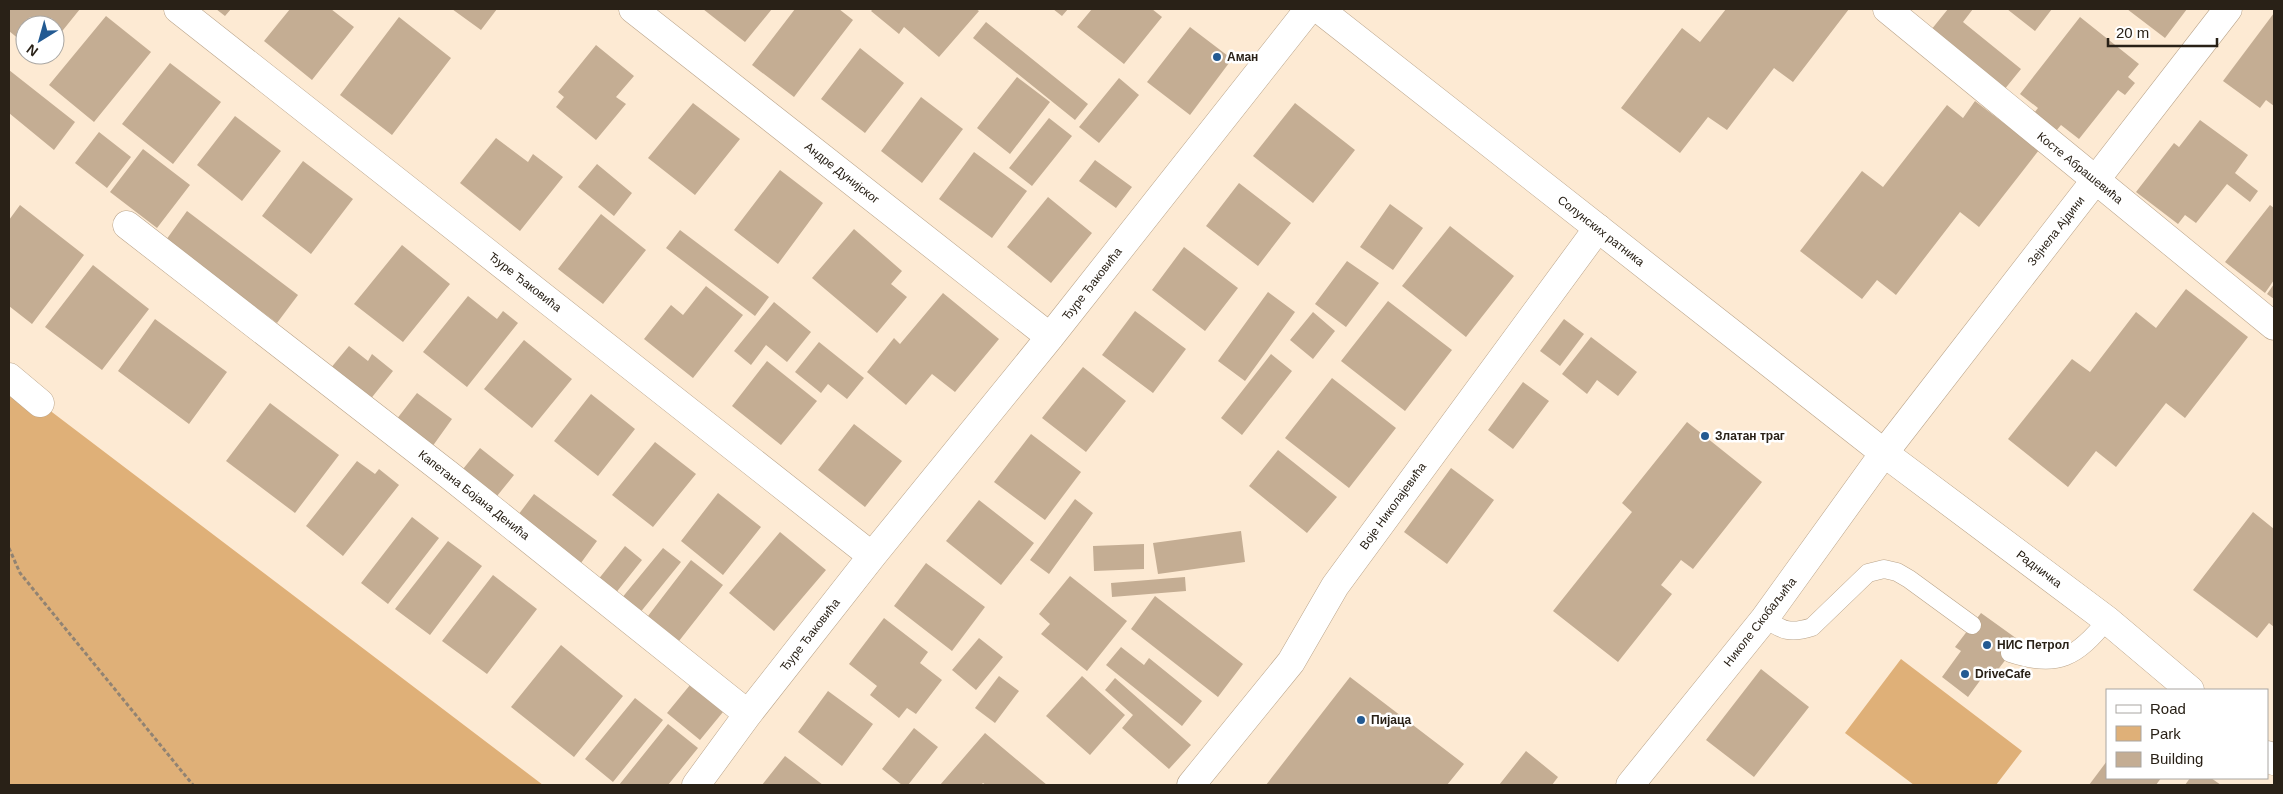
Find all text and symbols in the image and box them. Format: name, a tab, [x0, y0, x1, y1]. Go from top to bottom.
north arrow	[15, 15, 65, 65]
scale bar	[2108, 15, 2217, 47]
text: 20 m	[2116, 24, 2149, 41]
text: N	[23, 41, 41, 60]
place label: Аман	[1227, 50, 1258, 64]
marker: Аман	[1211, 51, 1223, 63]
street label: Косте Абрашевића	[2034, 129, 2126, 207]
street label: Андре Дунијског	[802, 139, 883, 207]
street label: Солунских ратника	[1555, 193, 1647, 269]
street label: Зејнела Ајдини	[2025, 194, 2087, 268]
street label: Ђуре Ђаковића	[1059, 245, 1125, 323]
street label: Ђуре Ђаковића	[486, 249, 564, 315]
place label: Златан траг	[1715, 429, 1785, 443]
marker: Златан траг	[1699, 430, 1711, 442]
street label: Капетана Бојана Денића	[416, 447, 533, 543]
street label: Воје Николајевића	[1357, 460, 1429, 552]
street label: Радничка	[2014, 547, 2065, 591]
street label: Николе Скобаљића	[1721, 574, 1799, 669]
street label: Ђуре Ђаковића	[777, 596, 843, 674]
place label: НИС Петрол	[1997, 638, 2069, 652]
marker: НИС Петрол	[1981, 639, 1993, 651]
place label: DriveCafe	[1975, 667, 2031, 681]
marker: DriveCafe	[1959, 668, 1971, 680]
legend	[2106, 689, 2268, 779]
text: Road	[2150, 700, 2186, 717]
place label: Пијаца	[1371, 713, 1412, 727]
marker: Пијаца	[1355, 714, 1367, 726]
text: Park	[2150, 725, 2181, 742]
text: Building	[2150, 750, 2203, 767]

